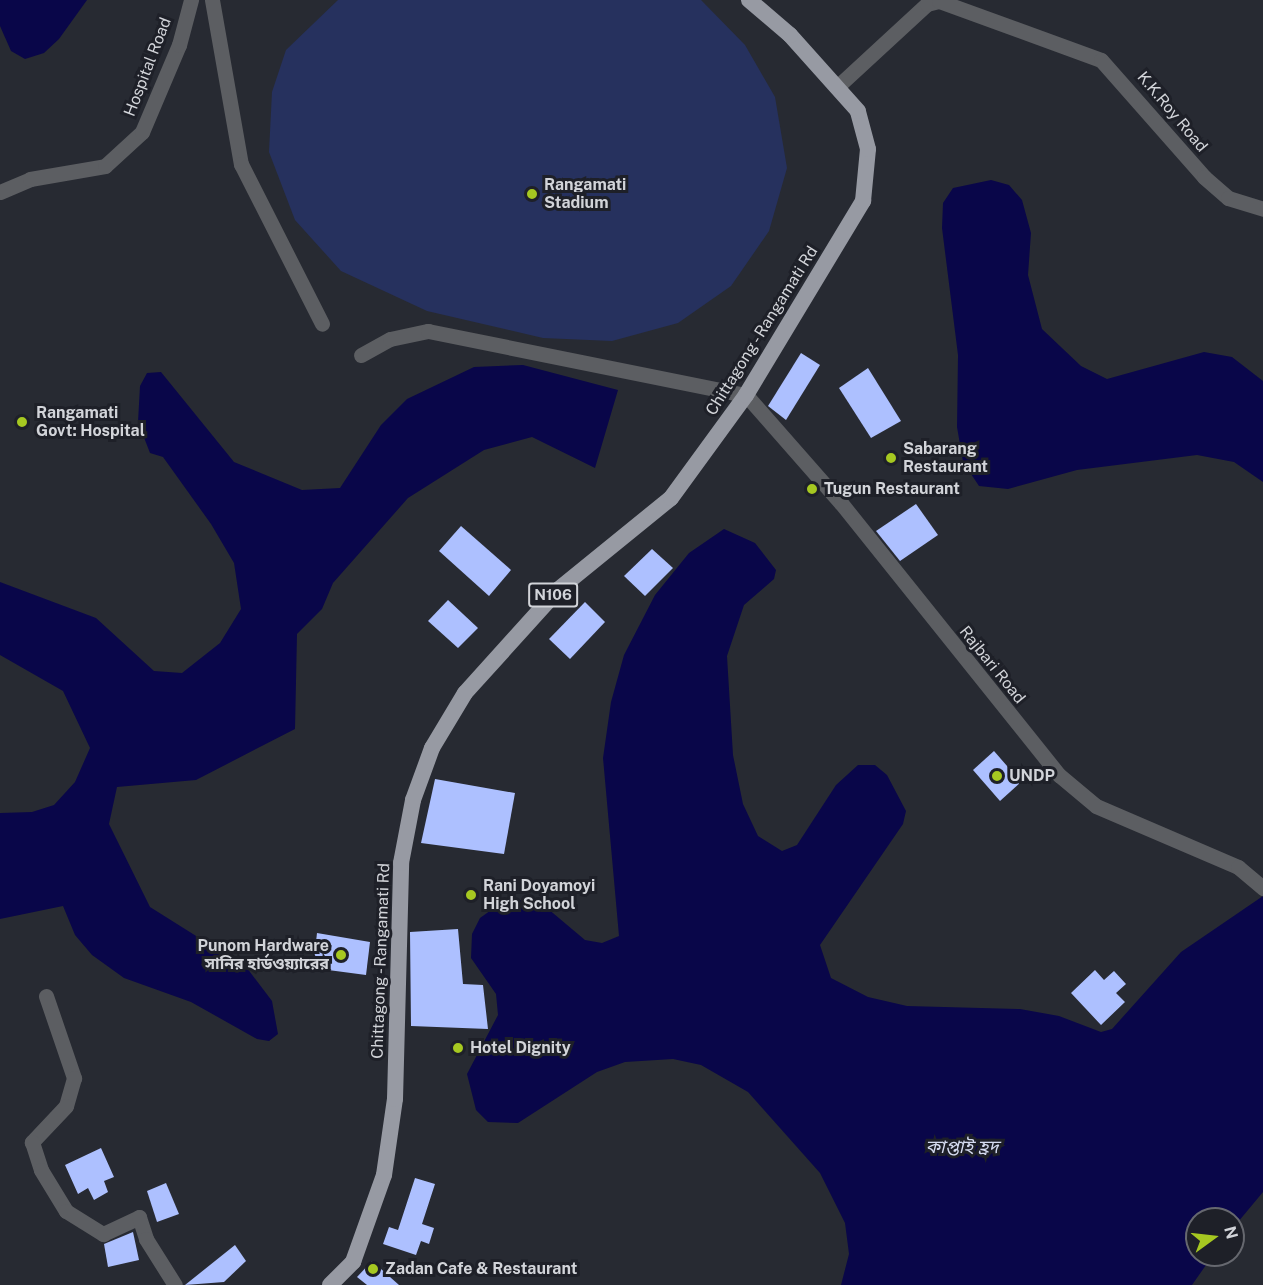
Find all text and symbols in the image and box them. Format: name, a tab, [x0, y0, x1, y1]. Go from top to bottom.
street label: Hospital Road	[120, 15, 176, 119]
street label: K.K.Roy Road	[1133, 68, 1211, 156]
place label: Rangamati Stadium	[544, 175, 626, 213]
marker: Rangamati Stadium	[525, 187, 539, 201]
street label: Chittagong - Rangamati Rd	[701, 241, 823, 421]
place label: Rangamati Govt: Hospital	[36, 403, 145, 441]
marker: Rangamati Govt: Hospital	[13, 413, 31, 431]
place label: Sabarang Restaurant	[903, 439, 988, 477]
marker: Sabarang Restaurant	[884, 451, 898, 465]
place label: Tugun Restaurant	[824, 479, 960, 499]
marker: Tugun Restaurant	[805, 482, 819, 496]
road number: N106	[528, 583, 578, 607]
street label: Rajbari Road	[955, 622, 1029, 708]
place label: UNDP	[1009, 766, 1055, 786]
marker: UNDP	[990, 769, 1004, 783]
street label: Chittagong - Rangamati Rd	[368, 861, 394, 1061]
place label: Rani Doyamoyi High School	[483, 876, 595, 914]
marker: Rani Doyamoyi High School	[464, 888, 478, 902]
place label: Punom Hardware সানির হার্ডওয়্যারের	[198, 936, 329, 974]
marker: Punom Hardware সানির হার্ডওয়্যারের	[334, 948, 348, 962]
place label: Hotel Dignity	[470, 1038, 571, 1058]
marker: Hotel Dignity	[451, 1041, 465, 1055]
water label: কাপ্তাই হ্রদ	[926, 1136, 998, 1158]
north arrow	[1185, 1207, 1245, 1267]
text: N	[1220, 1224, 1242, 1241]
place label: Zadan Cafe & Restaurant	[385, 1259, 577, 1279]
marker: Zadan Cafe & Restaurant	[366, 1262, 380, 1276]

